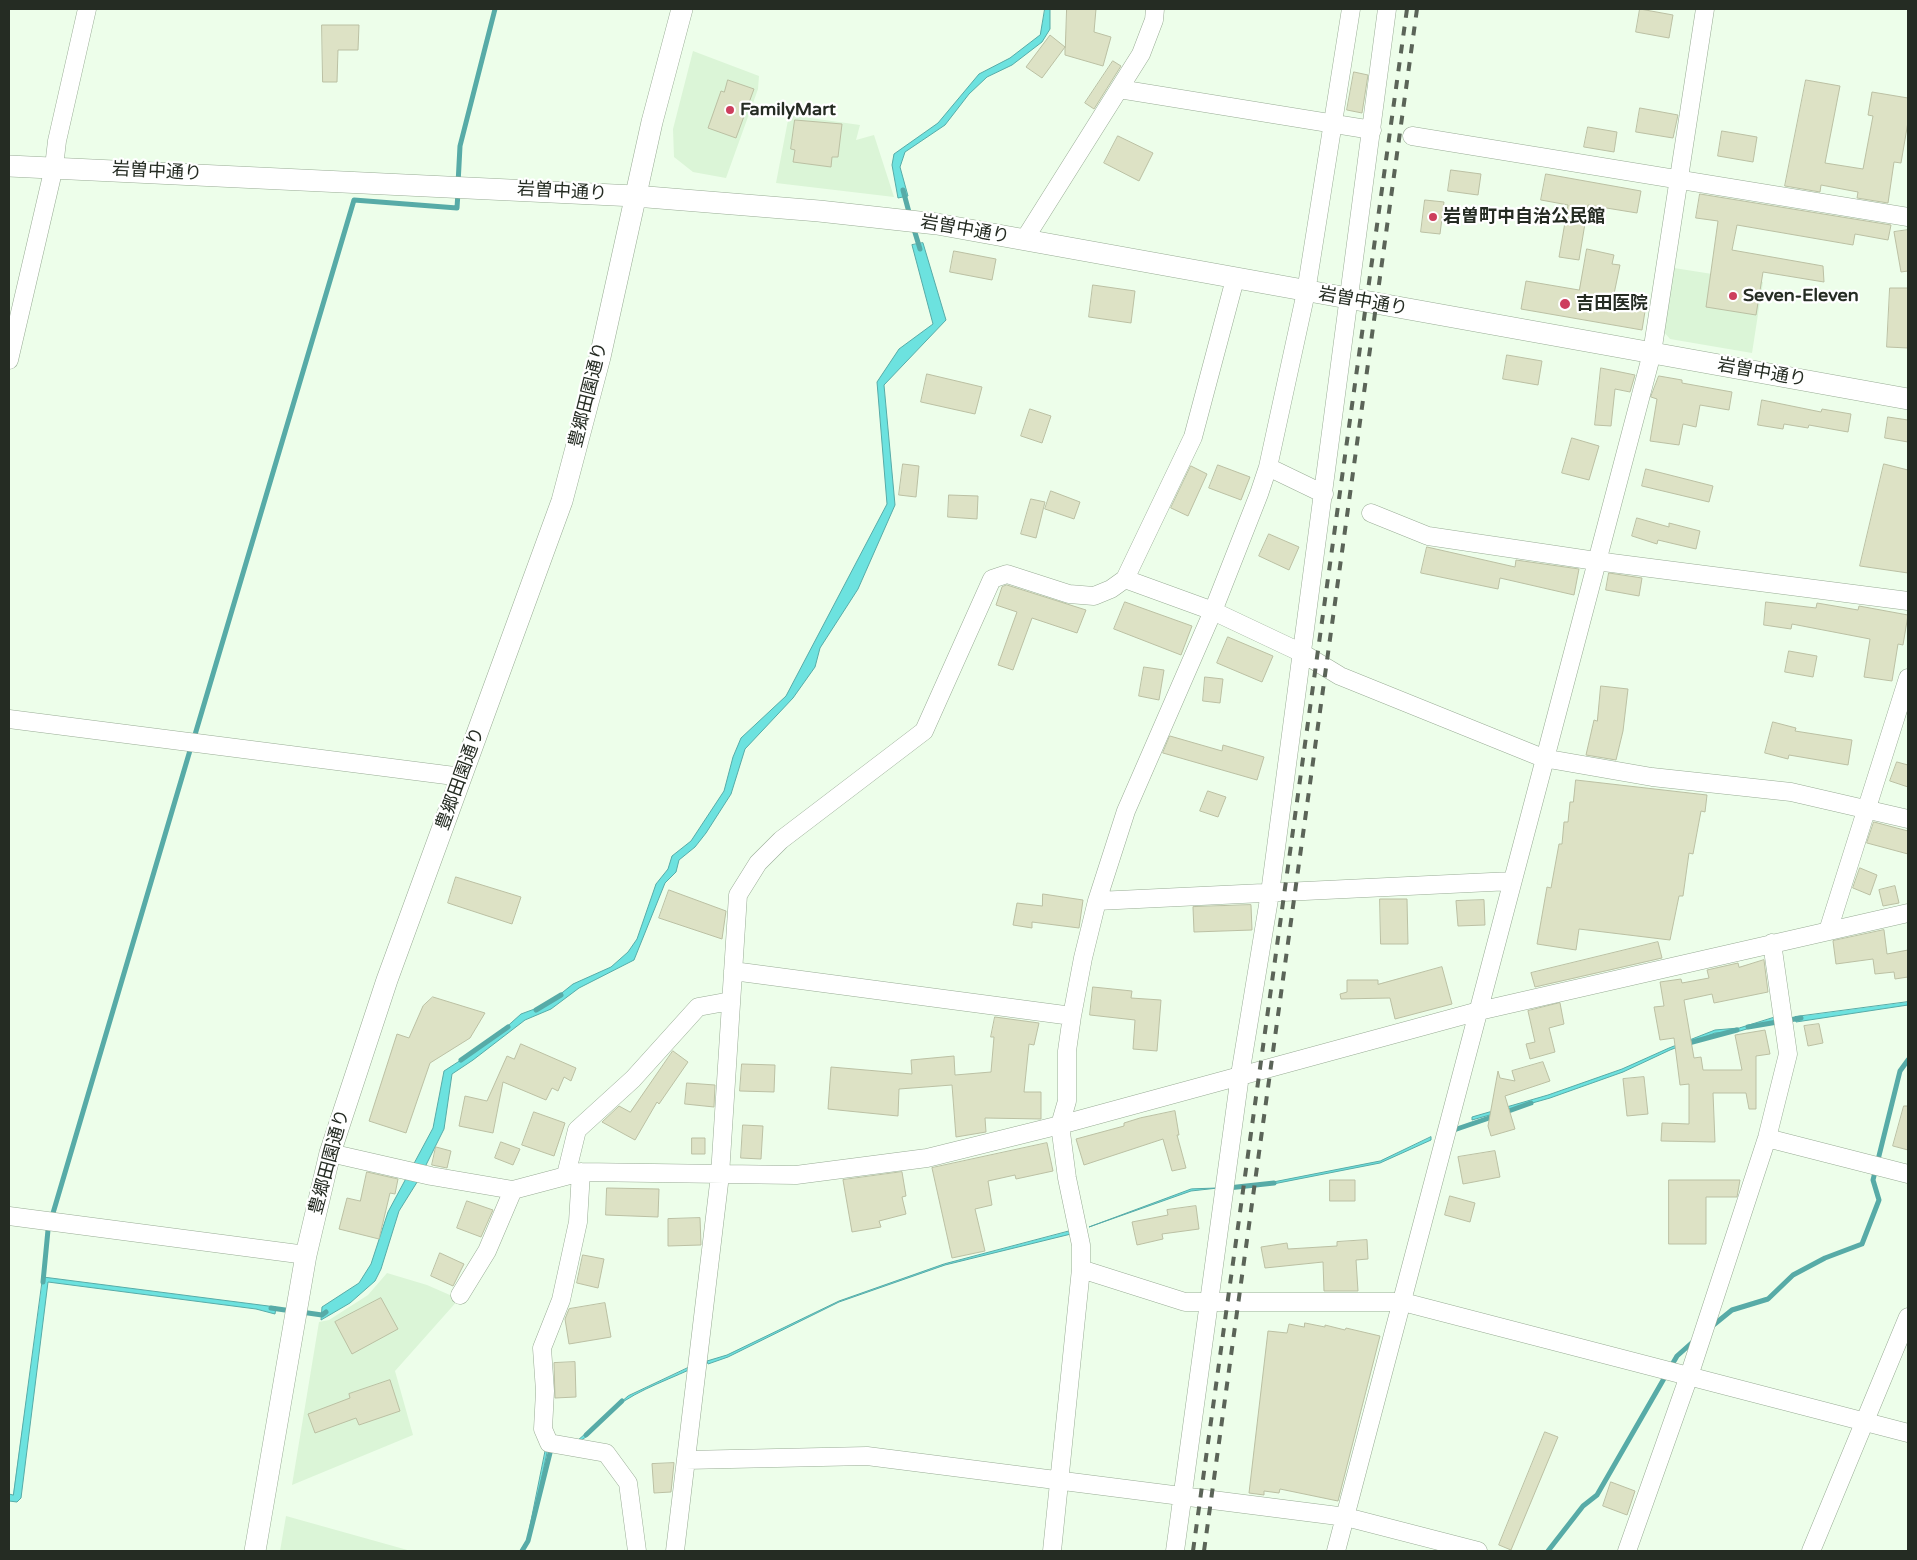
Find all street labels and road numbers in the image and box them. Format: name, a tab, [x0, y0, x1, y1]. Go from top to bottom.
street label: 岩曽中通り	[111, 159, 203, 185]
street label: 岩曽中通り	[516, 179, 608, 205]
street label: 岩曽中通り	[919, 212, 1011, 248]
street label: 岩曽中通り	[1317, 284, 1409, 320]
street label: 豊郷田園通り	[565, 340, 613, 450]
street label: 岩曽中通り	[1716, 355, 1808, 391]
street label: 豊郷田園通り	[432, 725, 490, 833]
street label: 豊郷田園通り	[306, 1107, 354, 1217]

